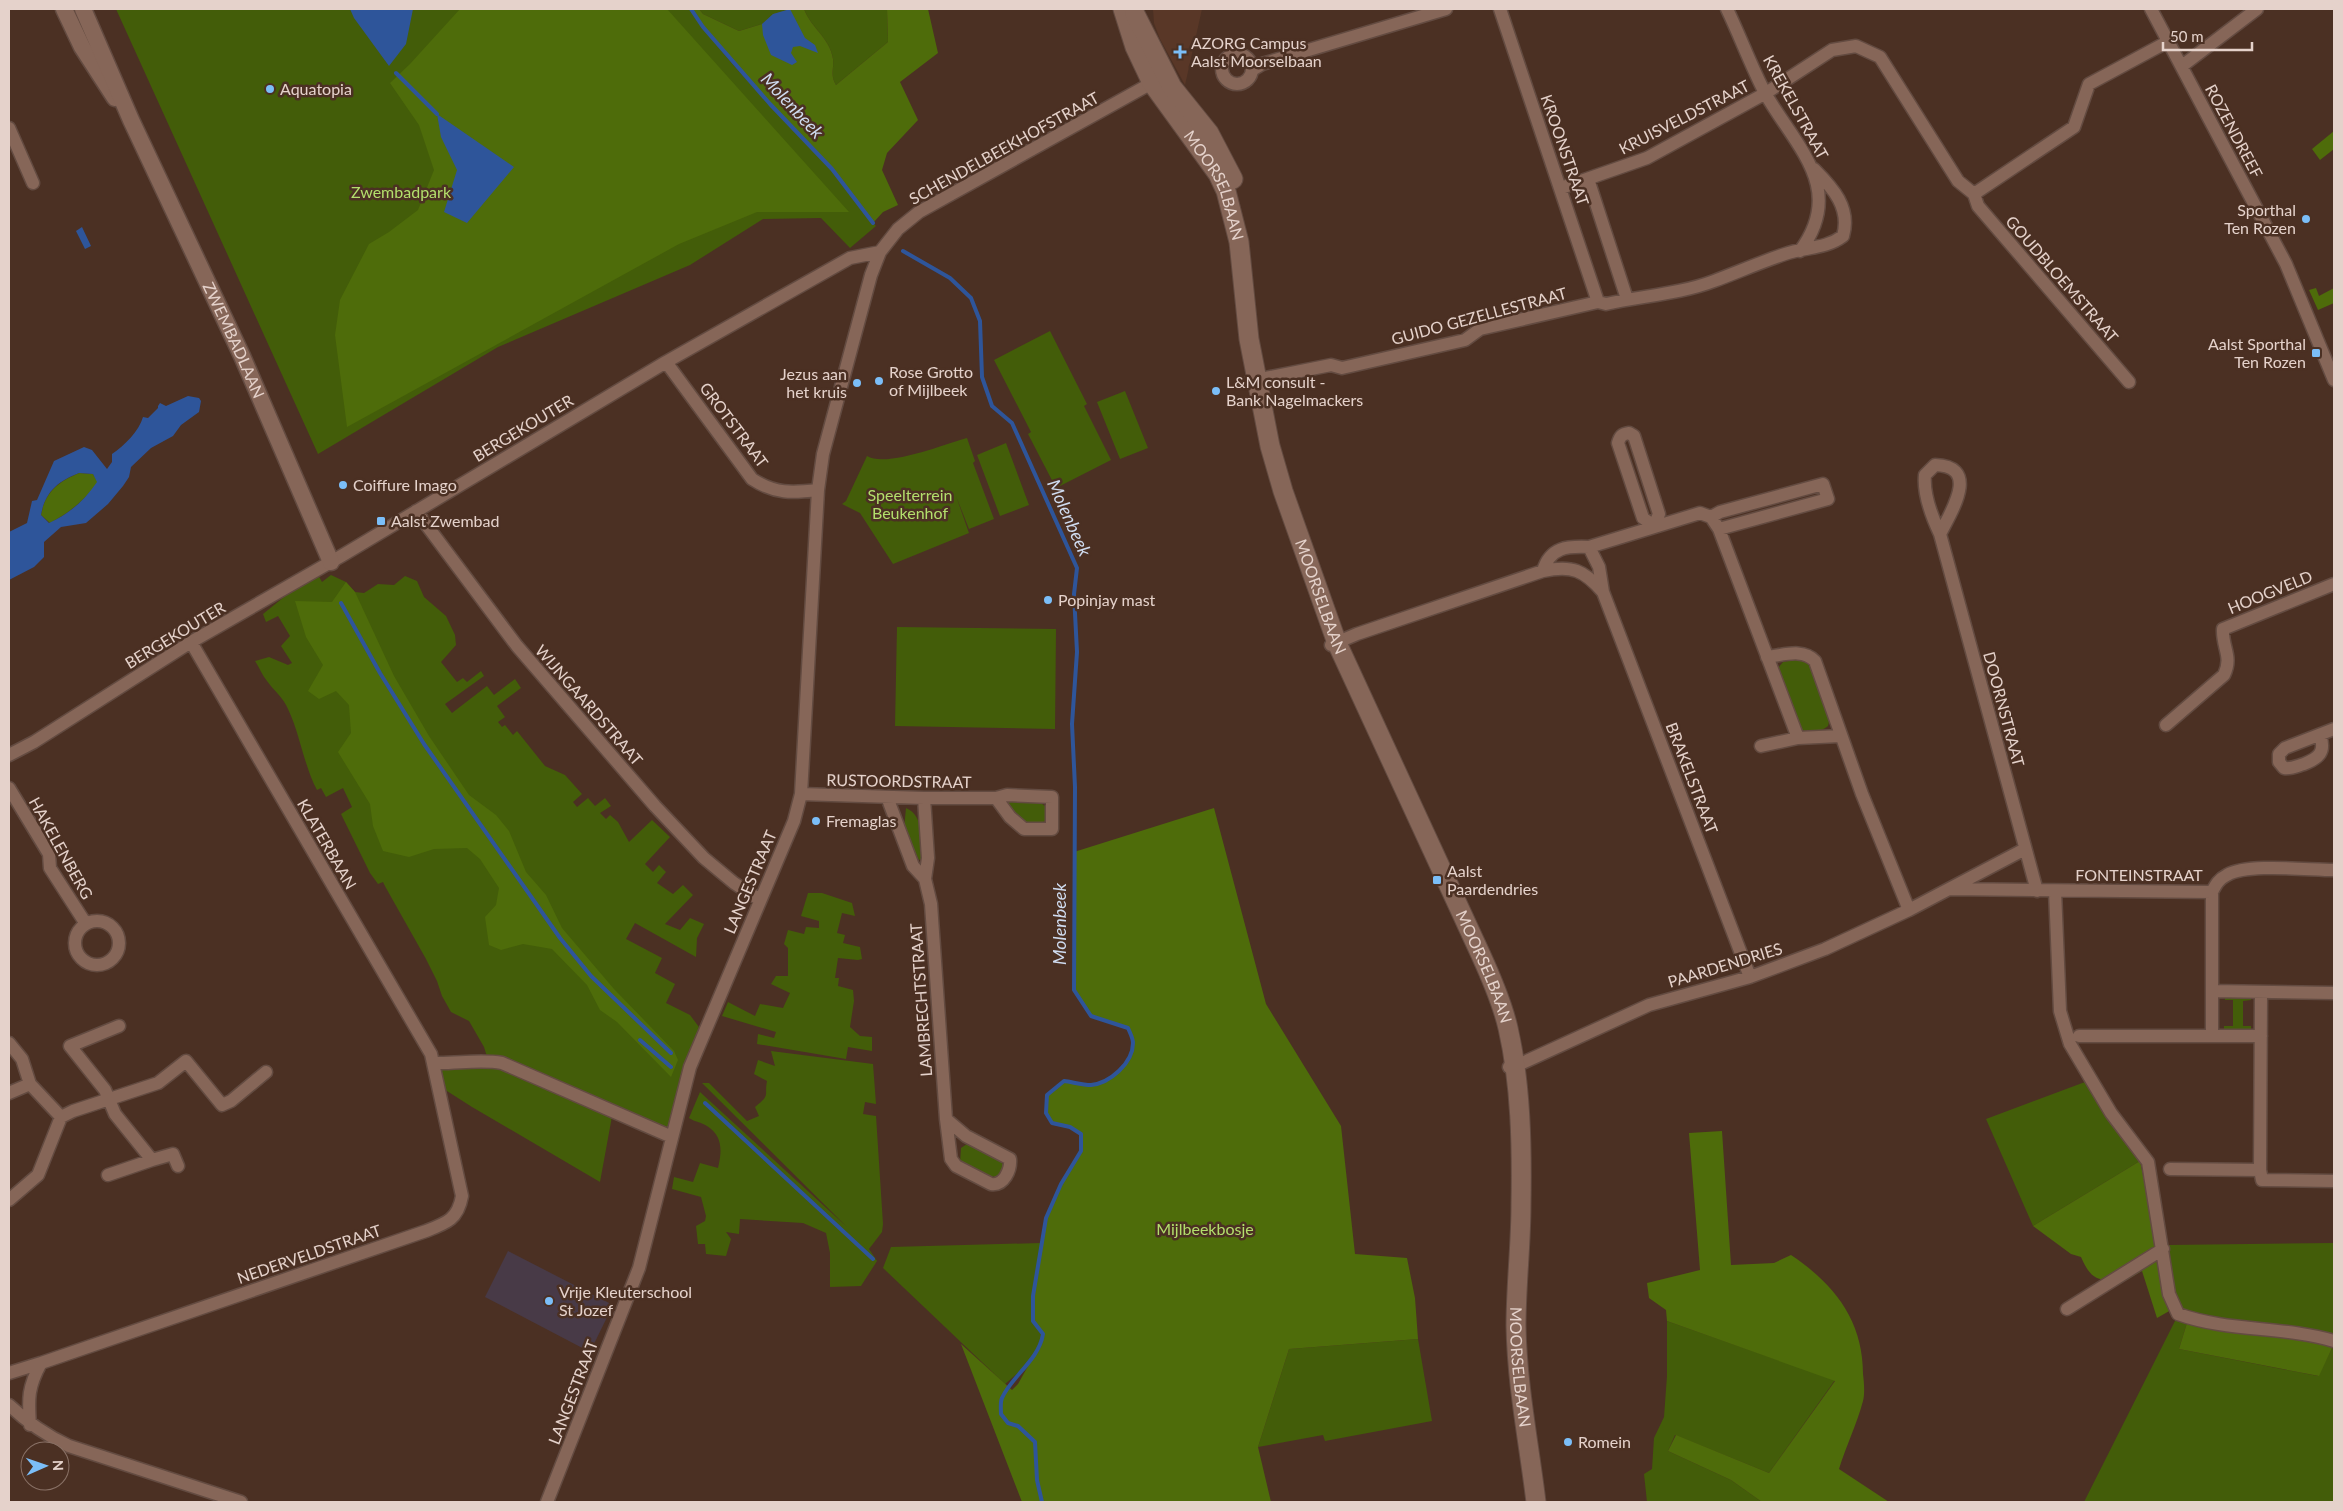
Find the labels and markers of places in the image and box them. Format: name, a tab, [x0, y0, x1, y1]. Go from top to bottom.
place label: AZORG Campus Aalst Moorselbaan	[1191, 33, 1322, 70]
marker: AZORG Campus Aalst Moorselbaan	[1173, 45, 1187, 59]
place label: Aquatopia	[280, 79, 352, 98]
marker: Aquatopia	[264, 83, 276, 95]
place label: Sporthal Ten Rozen	[2224, 200, 2296, 237]
marker: Sporthal Ten Rozen	[2300, 213, 2312, 225]
place label: Aalst Sporthal Ten Rozen	[2208, 334, 2306, 371]
marker: Aalst Sporthal Ten Rozen	[2310, 347, 2322, 359]
place label: Rose Grotto of Mijlbeek	[889, 362, 973, 399]
place label: Jezus aan het kruis	[780, 364, 847, 401]
place label: L&M consult - Bank Nagelmackers	[1226, 372, 1363, 409]
marker: Rose Grotto of Mijlbeek	[873, 375, 885, 387]
marker: Jezus aan het kruis	[851, 377, 863, 389]
marker: L&M consult - Bank Nagelmackers	[1210, 385, 1222, 397]
place label: Coiffure Imago	[353, 475, 457, 494]
marker: Coiffure Imago	[337, 479, 349, 491]
place label: Aalst Zwembad	[391, 511, 499, 530]
marker: Aalst Zwembad	[375, 515, 387, 527]
place label: Popinjay mast	[1058, 590, 1156, 609]
marker: Popinjay mast	[1042, 594, 1054, 606]
place label: Fremaglas	[826, 811, 896, 830]
marker: Fremaglas	[810, 815, 822, 827]
place label: Aalst Paardendries	[1447, 861, 1538, 898]
marker: Aalst Paardendries	[1431, 874, 1443, 886]
place label: Vrije Kleuterschool St Jozef	[559, 1282, 692, 1319]
marker: Vrije Kleuterschool St Jozef	[543, 1295, 555, 1307]
place label: Romein	[1578, 1432, 1631, 1451]
marker: Romein	[1562, 1436, 1574, 1448]

